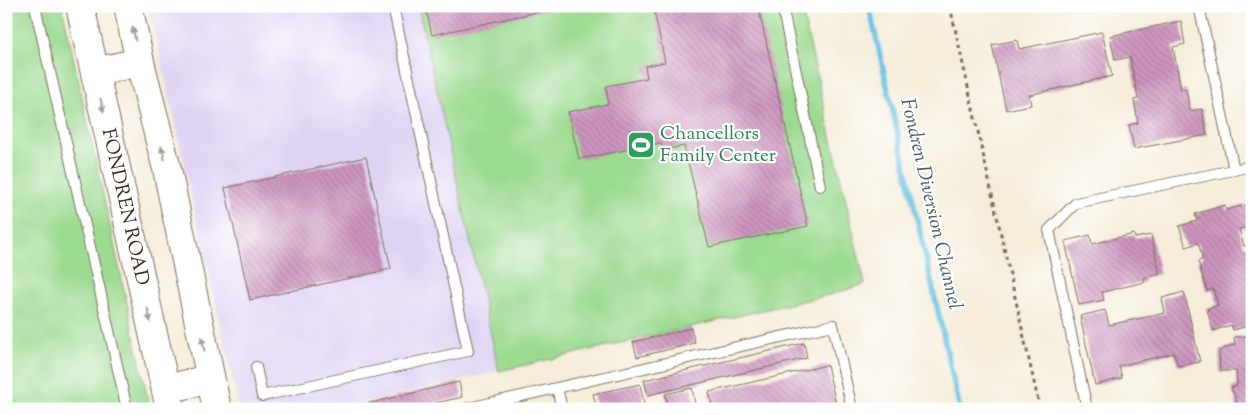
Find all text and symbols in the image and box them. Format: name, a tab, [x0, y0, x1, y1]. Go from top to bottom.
one-way arrow	[130, 26, 138, 41]
water label: Fondren Diversion Channel	[892, 95, 968, 313]
one-way arrow	[98, 98, 106, 113]
place label: Chancellors Family Center	[660, 121, 776, 170]
street label: FONDREN ROAD	[94, 126, 156, 288]
sports icon: Chancellors Family Center	[626, 130, 656, 160]
one-way arrow	[159, 145, 167, 160]
one-way arrow	[145, 307, 153, 322]
one-way arrow	[199, 336, 207, 352]

